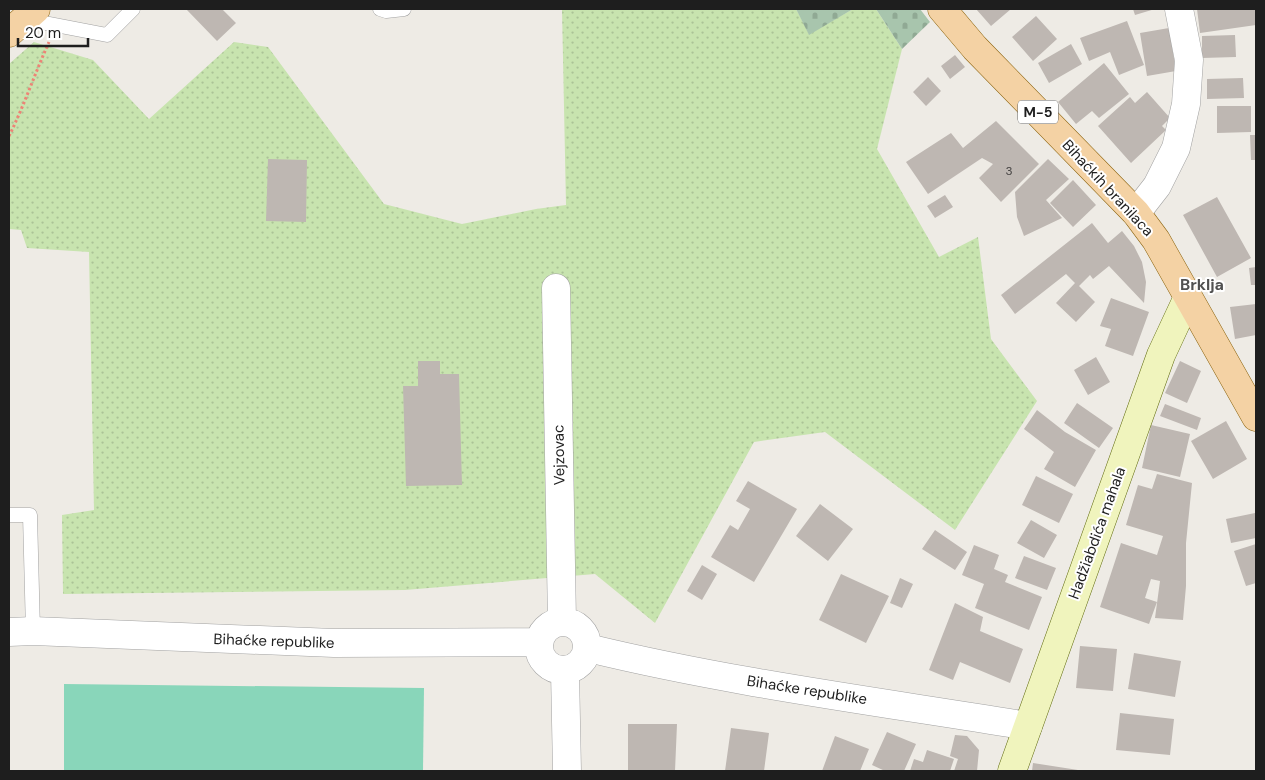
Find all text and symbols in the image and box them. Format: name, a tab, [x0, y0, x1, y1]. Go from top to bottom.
scale bar	[18, 15, 88, 47]
text: 20 m	[25, 23, 61, 43]
road number: M-5	[1018, 100, 1058, 124]
street label: Bihaćkih branilaca	[1058, 135, 1158, 241]
house number: 3	[1005, 163, 1013, 179]
district label: Brklja	[1180, 274, 1224, 295]
street label: Vejzovac	[548, 424, 570, 486]
street label: Hadžiabdića mahala	[1064, 464, 1130, 602]
street label: Bihaćke republike	[213, 629, 335, 653]
street label: Bihaćke republike	[746, 671, 868, 709]

